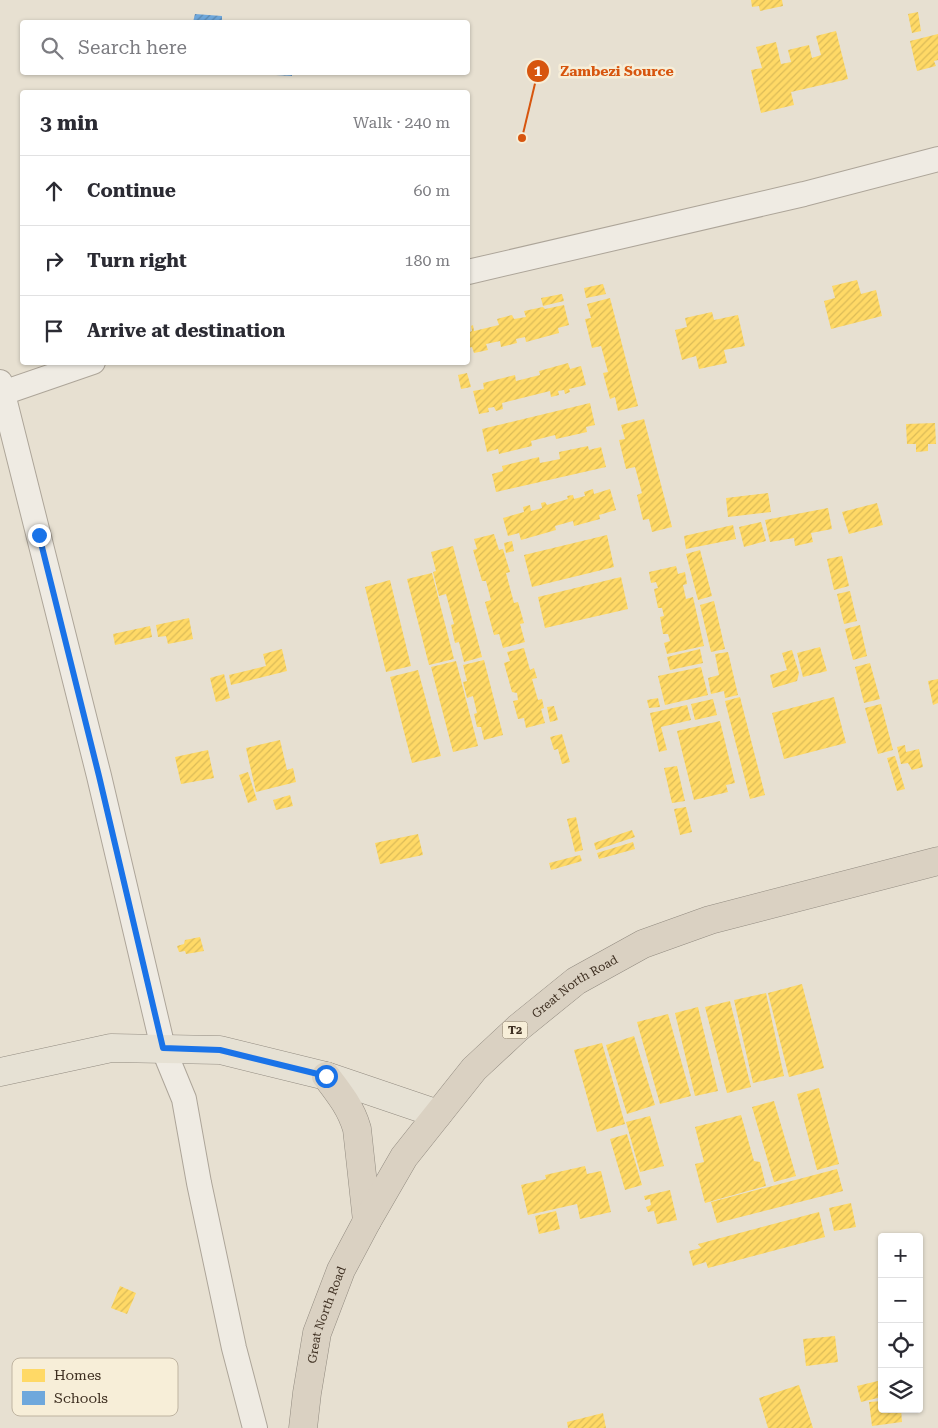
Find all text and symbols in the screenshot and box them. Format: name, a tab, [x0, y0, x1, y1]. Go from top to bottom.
search box	[20, 20, 470, 75]
icon: search	[38, 34, 66, 62]
text: Search here	[78, 36, 187, 59]
callout: Zambezi Source	[525, 56, 684, 85]
text: 1	[534, 62, 543, 80]
text: Zambezi Source	[560, 63, 674, 79]
text: 3 min	[40, 111, 98, 135]
text: Walk · 240 m	[353, 113, 450, 132]
icon: ahead	[40, 177, 68, 205]
text: Continue	[87, 179, 176, 202]
text: 60 m	[413, 181, 450, 200]
icon: right	[40, 247, 68, 275]
text: Turn right	[87, 249, 187, 272]
text: 180 m	[404, 251, 450, 270]
icon: arrive	[40, 317, 68, 345]
text: Arrive at destination	[87, 319, 285, 342]
route end	[28, 524, 51, 547]
street label: Great North Road	[529, 952, 620, 1021]
road number: T2	[502, 1022, 528, 1038]
route start	[315, 1065, 338, 1088]
map controls	[878, 1233, 923, 1413]
button: +	[878, 1233, 923, 1278]
street label: Great North Road	[305, 1264, 349, 1365]
button: −	[878, 1278, 923, 1323]
button: locate	[878, 1323, 923, 1368]
legend	[12, 1358, 178, 1416]
text: Homes	[54, 1367, 102, 1383]
button: layers	[878, 1368, 923, 1413]
text: Schools	[54, 1390, 108, 1406]

